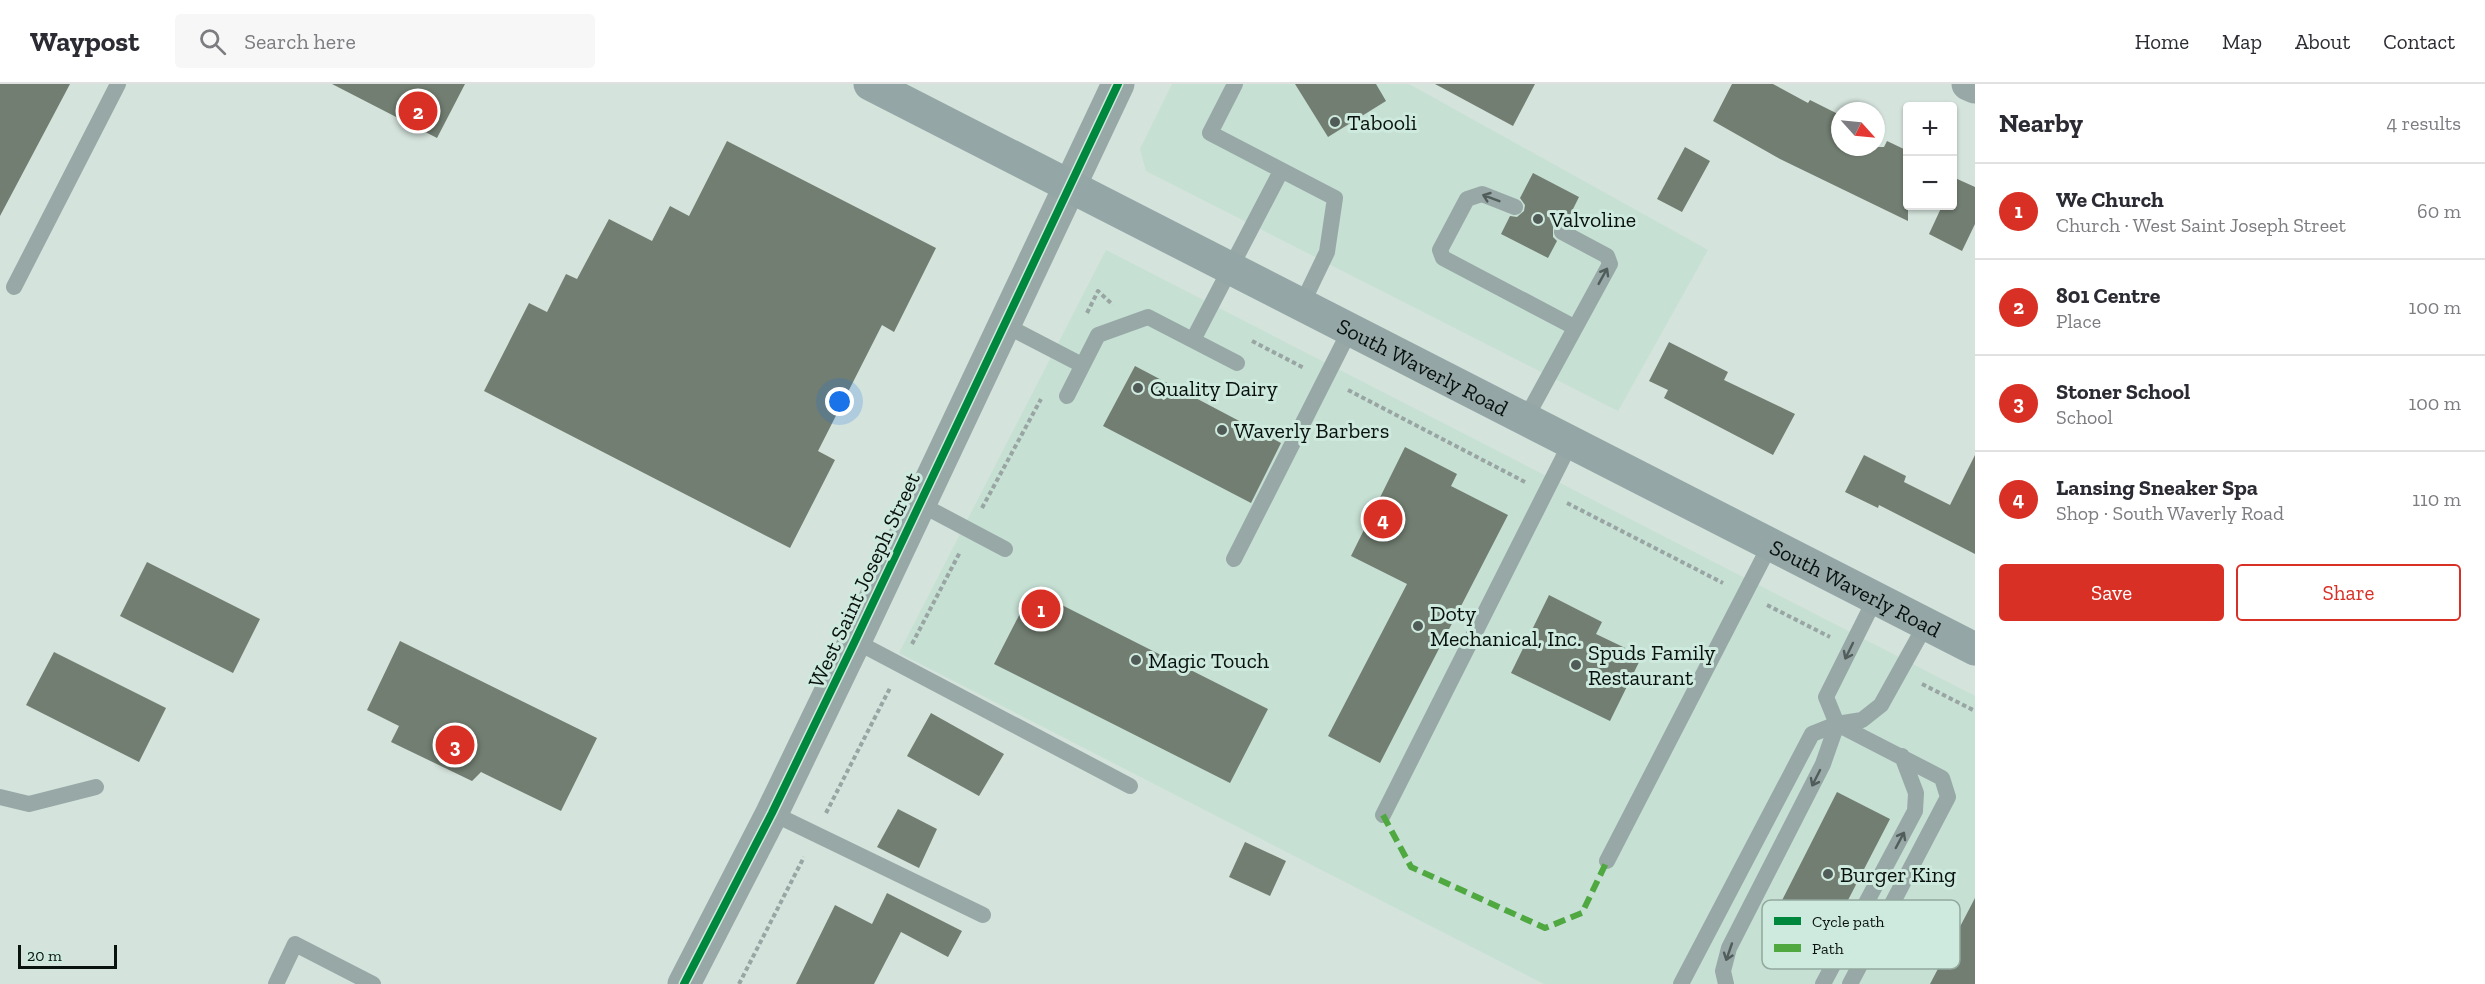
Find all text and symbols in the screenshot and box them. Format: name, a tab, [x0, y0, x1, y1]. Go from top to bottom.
search box	[175, 14, 595, 68]
text: Waypost	[30, 25, 139, 58]
icon: search	[196, 25, 229, 58]
text: Search here	[244, 28, 356, 55]
text: Home	[2135, 29, 2189, 54]
text: Map	[2222, 29, 2262, 54]
text: About	[2295, 29, 2350, 54]
text: Contact	[2383, 29, 2455, 54]
pin: 2	[398, 88, 438, 134]
north arrow	[1831, 102, 1885, 156]
map controls	[1903, 102, 1957, 210]
button: +	[1903, 102, 1957, 156]
text: Nearby	[1999, 107, 2083, 139]
place label: Tabooli	[1347, 109, 1417, 136]
text: 4 results	[2386, 111, 2461, 135]
marker: Tabooli	[1328, 115, 1342, 129]
button: −	[1903, 156, 1957, 210]
text: We Church	[2056, 186, 2164, 213]
one-way arrow	[1482, 191, 1501, 202]
text: 1	[2014, 199, 2023, 223]
text: 60 m	[2417, 199, 2461, 223]
place label: Valvoline	[1549, 206, 1636, 233]
marker: Valvoline	[1531, 212, 1545, 226]
text: Church · West Saint Joseph Street	[2056, 213, 2346, 237]
one-way arrow	[1597, 268, 1609, 285]
text: 801 Centre	[2056, 282, 2160, 309]
text: 2	[2013, 295, 2024, 319]
text: 100 m	[2408, 295, 2461, 319]
text: Place	[2056, 309, 2101, 333]
street label: South Waverly Road	[1333, 312, 1513, 422]
place label: Quality Dairy	[1150, 375, 1278, 402]
text: Stoner School	[2056, 378, 2190, 405]
marker: Quality Dairy	[1131, 381, 1145, 395]
your location	[825, 387, 854, 416]
text: 3	[2013, 391, 2024, 415]
text: 100 m	[2408, 391, 2461, 415]
text: School	[2056, 405, 2113, 429]
place label: Waverly Barbers	[1234, 417, 1389, 444]
marker: Waverly Barbers	[1215, 423, 1229, 437]
street label: West Saint Joseph Street	[802, 467, 926, 692]
text: Lansing Sneaker Spa	[2056, 474, 2258, 501]
text: 4	[2013, 487, 2024, 511]
text: 110 m	[2412, 487, 2461, 511]
pin: 4	[1364, 496, 1402, 542]
text: Shop · South Waverly Road	[2056, 501, 2284, 525]
street label: South Waverly Road	[1766, 533, 1946, 643]
button: Save	[1999, 564, 2224, 621]
button: Share	[2236, 564, 2461, 621]
pin: 1	[1022, 586, 1060, 632]
place label: Doty Mechanical, Inc.	[1430, 600, 1582, 652]
marker: Doty Mechanical, Inc.	[1411, 619, 1425, 633]
place label: Spuds Family Restaurant	[1588, 639, 1716, 691]
one-way arrow	[1843, 642, 1855, 660]
place label: Magic Touch	[1148, 647, 1270, 674]
marker: Magic Touch	[1129, 653, 1143, 667]
marker: Spuds Family Restaurant	[1569, 658, 1583, 672]
pin: 3	[436, 722, 474, 768]
one-way arrow	[1810, 769, 1822, 786]
one-way arrow	[1894, 831, 1906, 849]
place label: Burger King	[1840, 861, 1956, 888]
marker: Burger King	[1821, 867, 1835, 881]
legend	[1762, 900, 1960, 969]
text: Cycle path	[1812, 912, 1885, 931]
text: Path	[1812, 939, 1844, 958]
scale bar	[18, 942, 117, 970]
one-way arrow	[1722, 942, 1733, 961]
text: 20 m	[27, 946, 62, 965]

